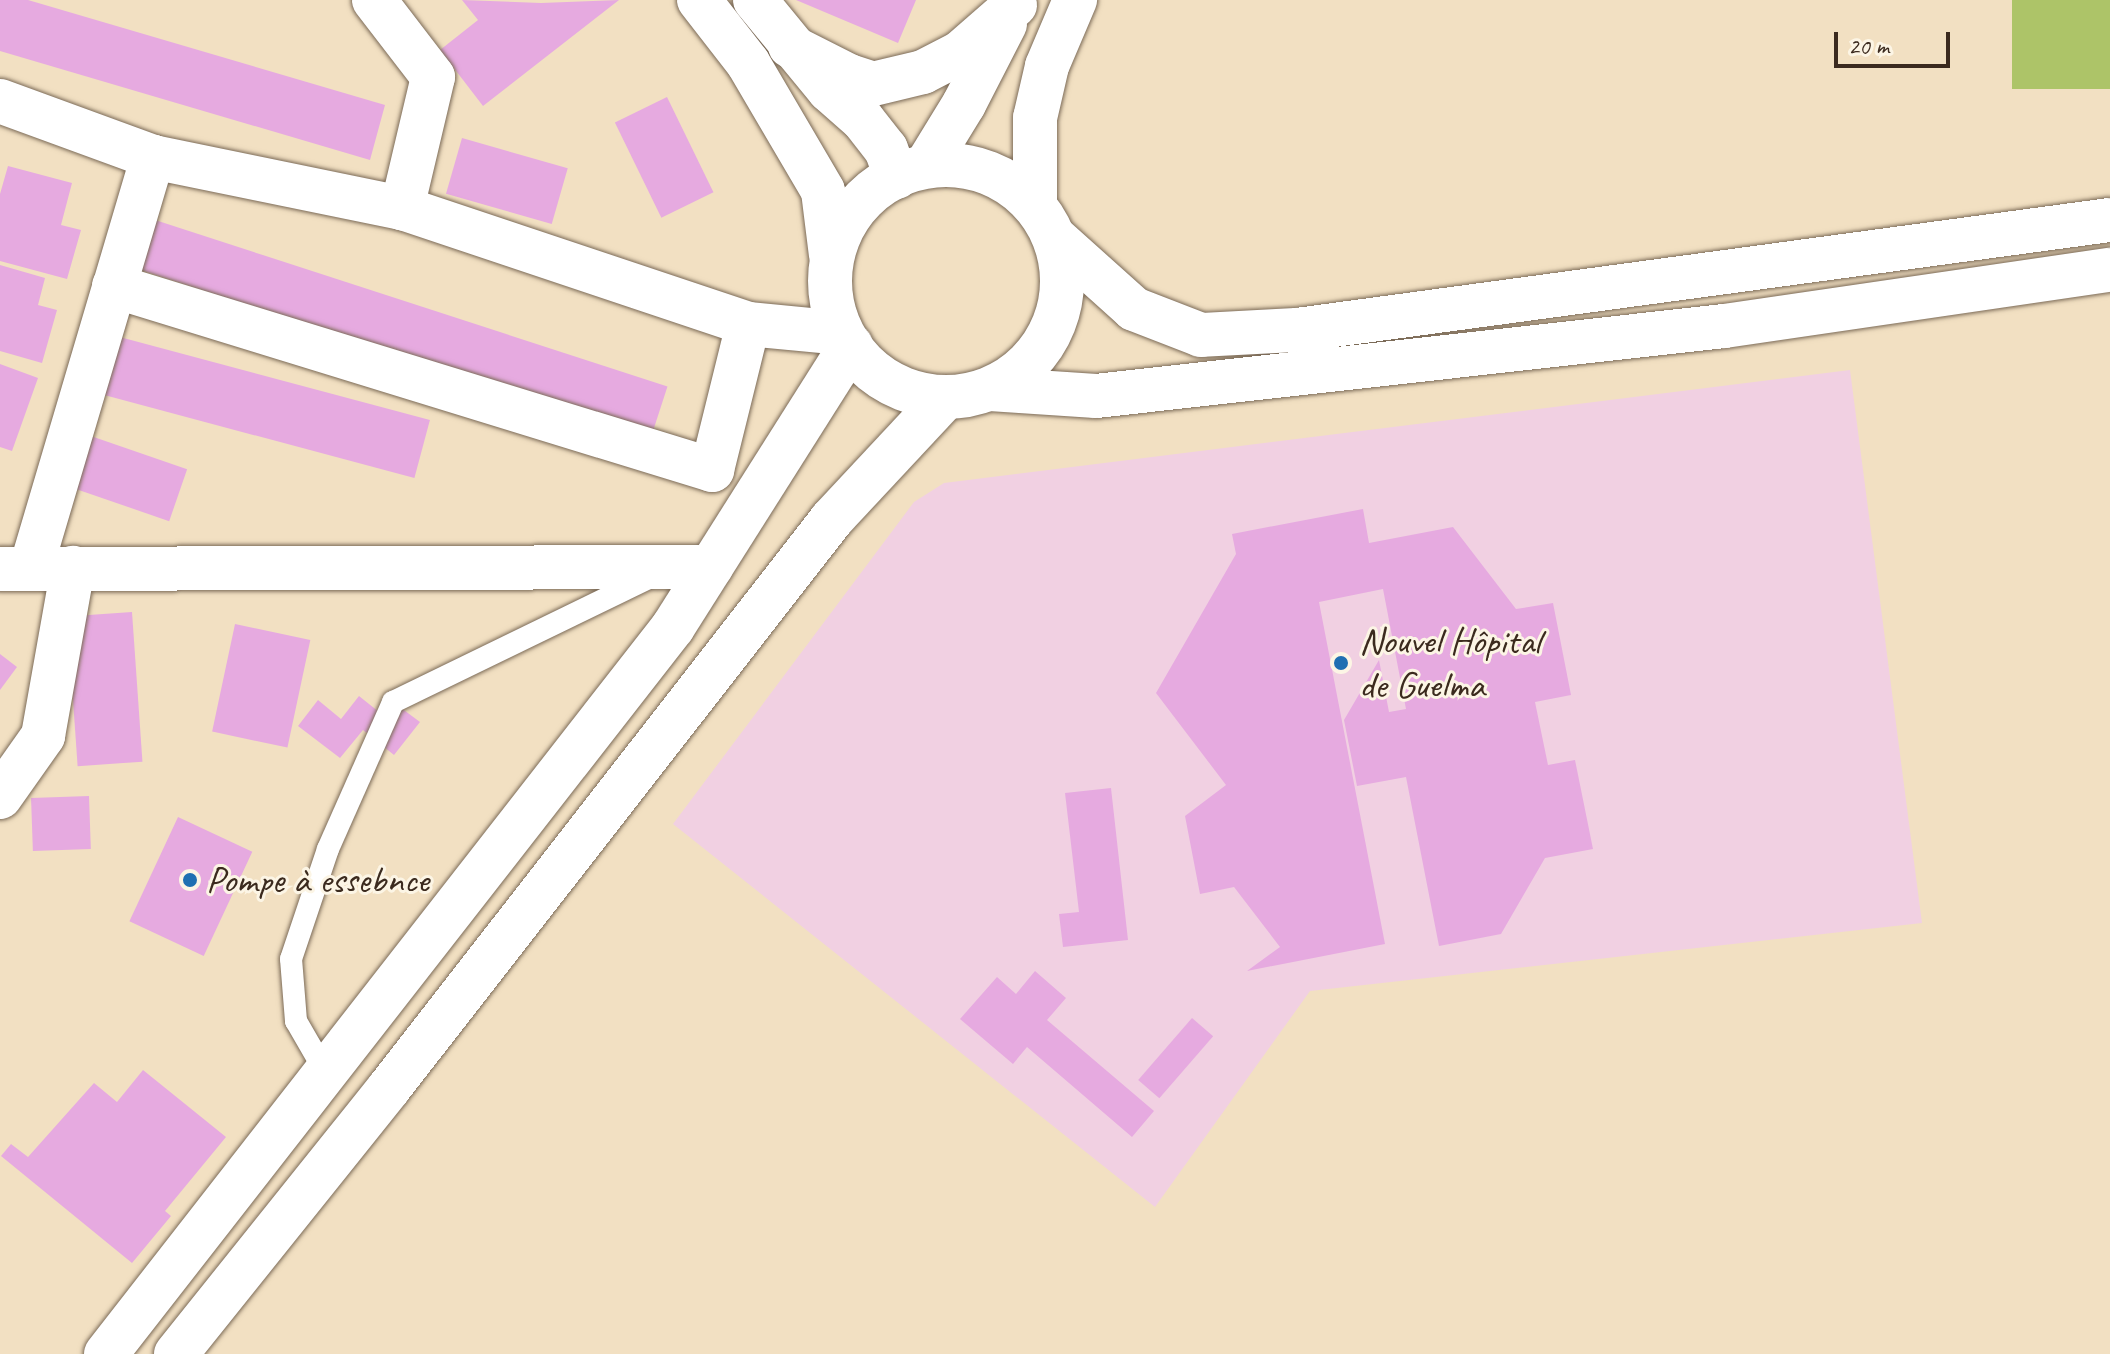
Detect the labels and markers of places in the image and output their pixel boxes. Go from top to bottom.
place label: Nouvel Hôpital de Guelma [1359,618,1540,708]
marker: Nouvel Hôpital de Guelma [1330,652,1352,674]
place label: Pompe à essebnce [206,857,429,903]
marker: Pompe à essebnce [181,871,199,889]

